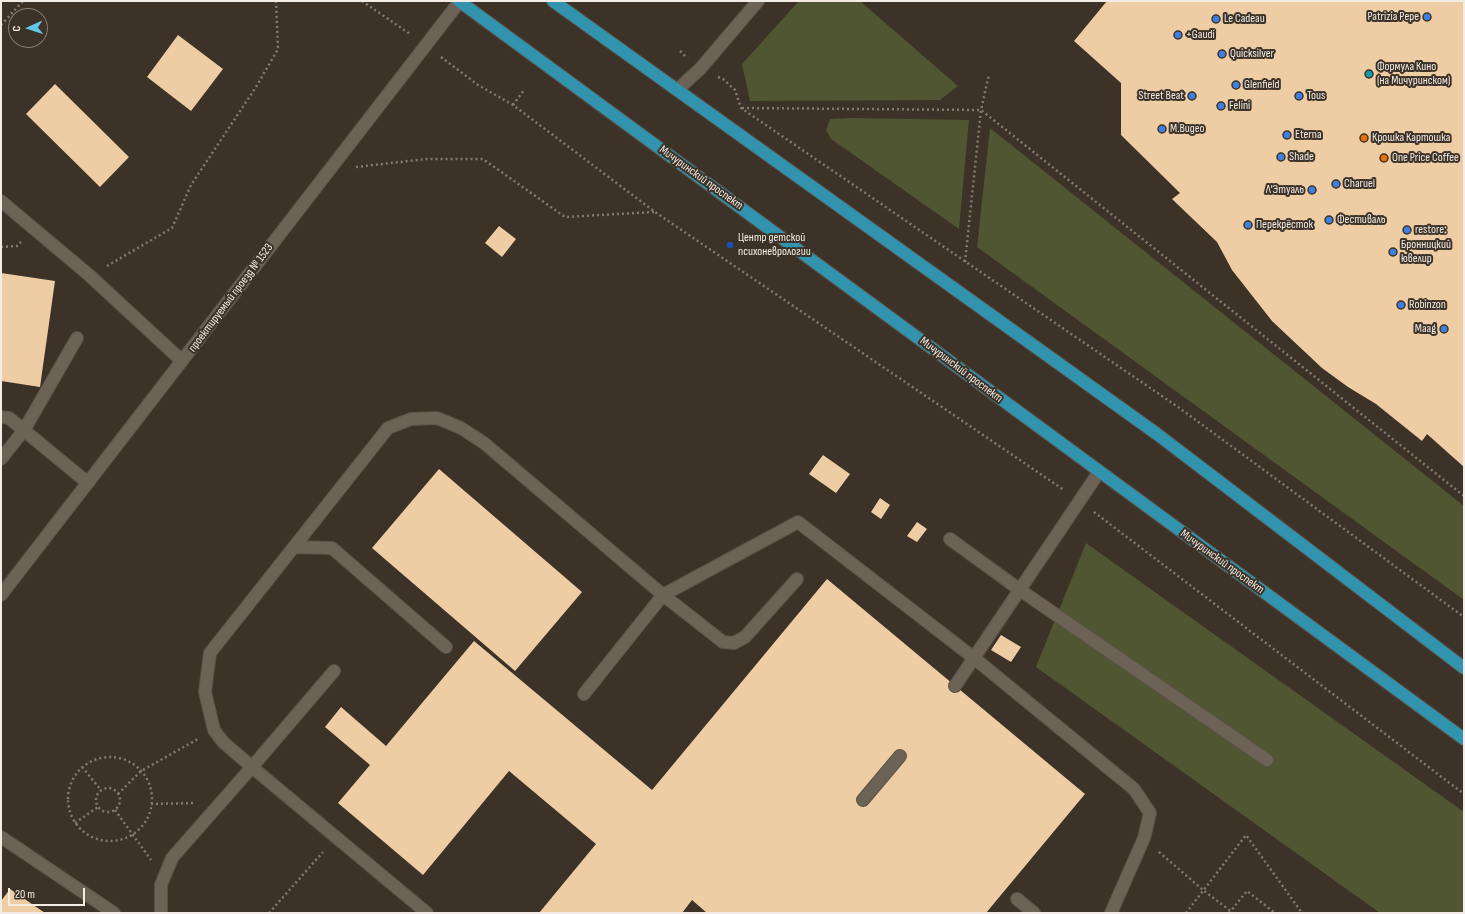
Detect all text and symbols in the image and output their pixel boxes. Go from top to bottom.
north arrow [8,8,48,48]
place label: Patrizia Pepe [1367,10,1419,24]
place label: Le Cadeau [1224,12,1265,26]
marker: Patrizia Pepe [1422,12,1432,22]
marker: Le Cadeau [1211,14,1221,24]
text: С [10,25,23,32]
place label: +Gaudi [1186,28,1215,42]
marker: +Gaudi [1173,30,1183,40]
place label: Quicksilver [1230,47,1274,61]
marker: Quicksilver [1217,49,1227,59]
place label: Формула Кино (на Мичуринском) [1377,60,1450,88]
marker: Формула Кино (на Мичуринском) [1364,69,1374,79]
place label: Glenfield [1244,78,1280,92]
marker: Glenfield [1231,80,1241,90]
place label: Street Beat [1138,89,1184,103]
place label: Tous [1307,89,1325,103]
marker: Street Beat [1187,91,1197,101]
marker: Tous [1294,91,1304,101]
place label: Felini [1229,99,1250,113]
marker: Felini [1216,101,1226,111]
place label: М.Видео [1170,122,1205,136]
marker: М.Видео [1157,124,1167,134]
place label: Eterna [1295,128,1322,142]
marker: Eterna [1282,130,1292,140]
place label: Крошка Картошка [1372,131,1450,145]
marker: Крошка Картошка [1359,133,1369,143]
street label: Мичуринский проспект [656,143,746,213]
place label: Shade [1289,150,1314,164]
place label: One Price Coffee [1392,151,1459,165]
marker: Shade [1276,152,1286,162]
marker: One Price Coffee [1379,153,1389,163]
place label: Charuel [1344,177,1375,191]
marker: Charuel [1331,179,1341,189]
place label: Л'Этуаль [1266,183,1304,197]
marker: Л'Этуаль [1307,185,1317,195]
place label: Фестиваль [1337,213,1385,227]
marker: Фестиваль [1324,215,1334,225]
place label: Перекрёсток [1256,218,1313,232]
marker: Перекрёсток [1243,220,1253,230]
place label: restore: [1415,223,1446,237]
marker: restore: [1402,225,1412,235]
place label: Центр детской психоневрологии [738,231,811,259]
place label: Бронницкий ювелир [1401,238,1451,266]
marker: Центр детской психоневрологии [725,240,735,250]
street label: проектируемый проезд № 1523 [186,241,276,355]
marker: Бронницкий ювелир [1388,247,1398,257]
place label: Robinzon [1409,298,1446,312]
marker: Robinzon [1396,300,1406,310]
place label: Maag [1415,322,1436,336]
marker: Maag [1439,324,1449,334]
street label: Мичуринский проспект [917,334,1005,406]
street label: Мичуринский проспект [1177,527,1267,597]
scale bar [10,880,87,906]
text: 20 m [15,887,35,902]

